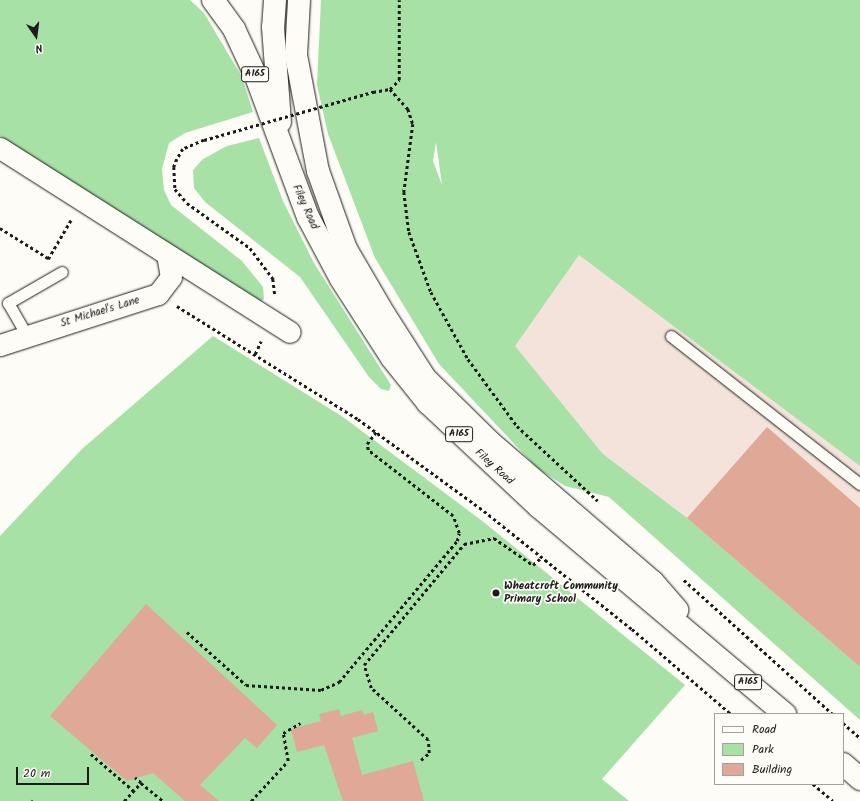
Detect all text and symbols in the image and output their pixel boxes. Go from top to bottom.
north arrow [16,16,56,56]
text: N [33,38,44,57]
road number: A165 [241,66,269,82]
street label: Filey Road [289,183,321,231]
street label: St Michael's Lane [59,294,141,330]
road number: A165 [445,426,473,442]
street label: Filey Road [472,446,516,488]
place label: Wheatcroft Community Primary School [504,580,618,606]
marker: Wheatcroft Community Primary School [491,588,501,598]
road number: A165 [734,674,762,690]
legend [714,713,844,785]
text: Road [752,720,776,739]
text: Park [752,740,774,759]
scale bar [18,759,91,785]
text: Building [752,760,792,779]
text: 20 m [23,764,50,783]

